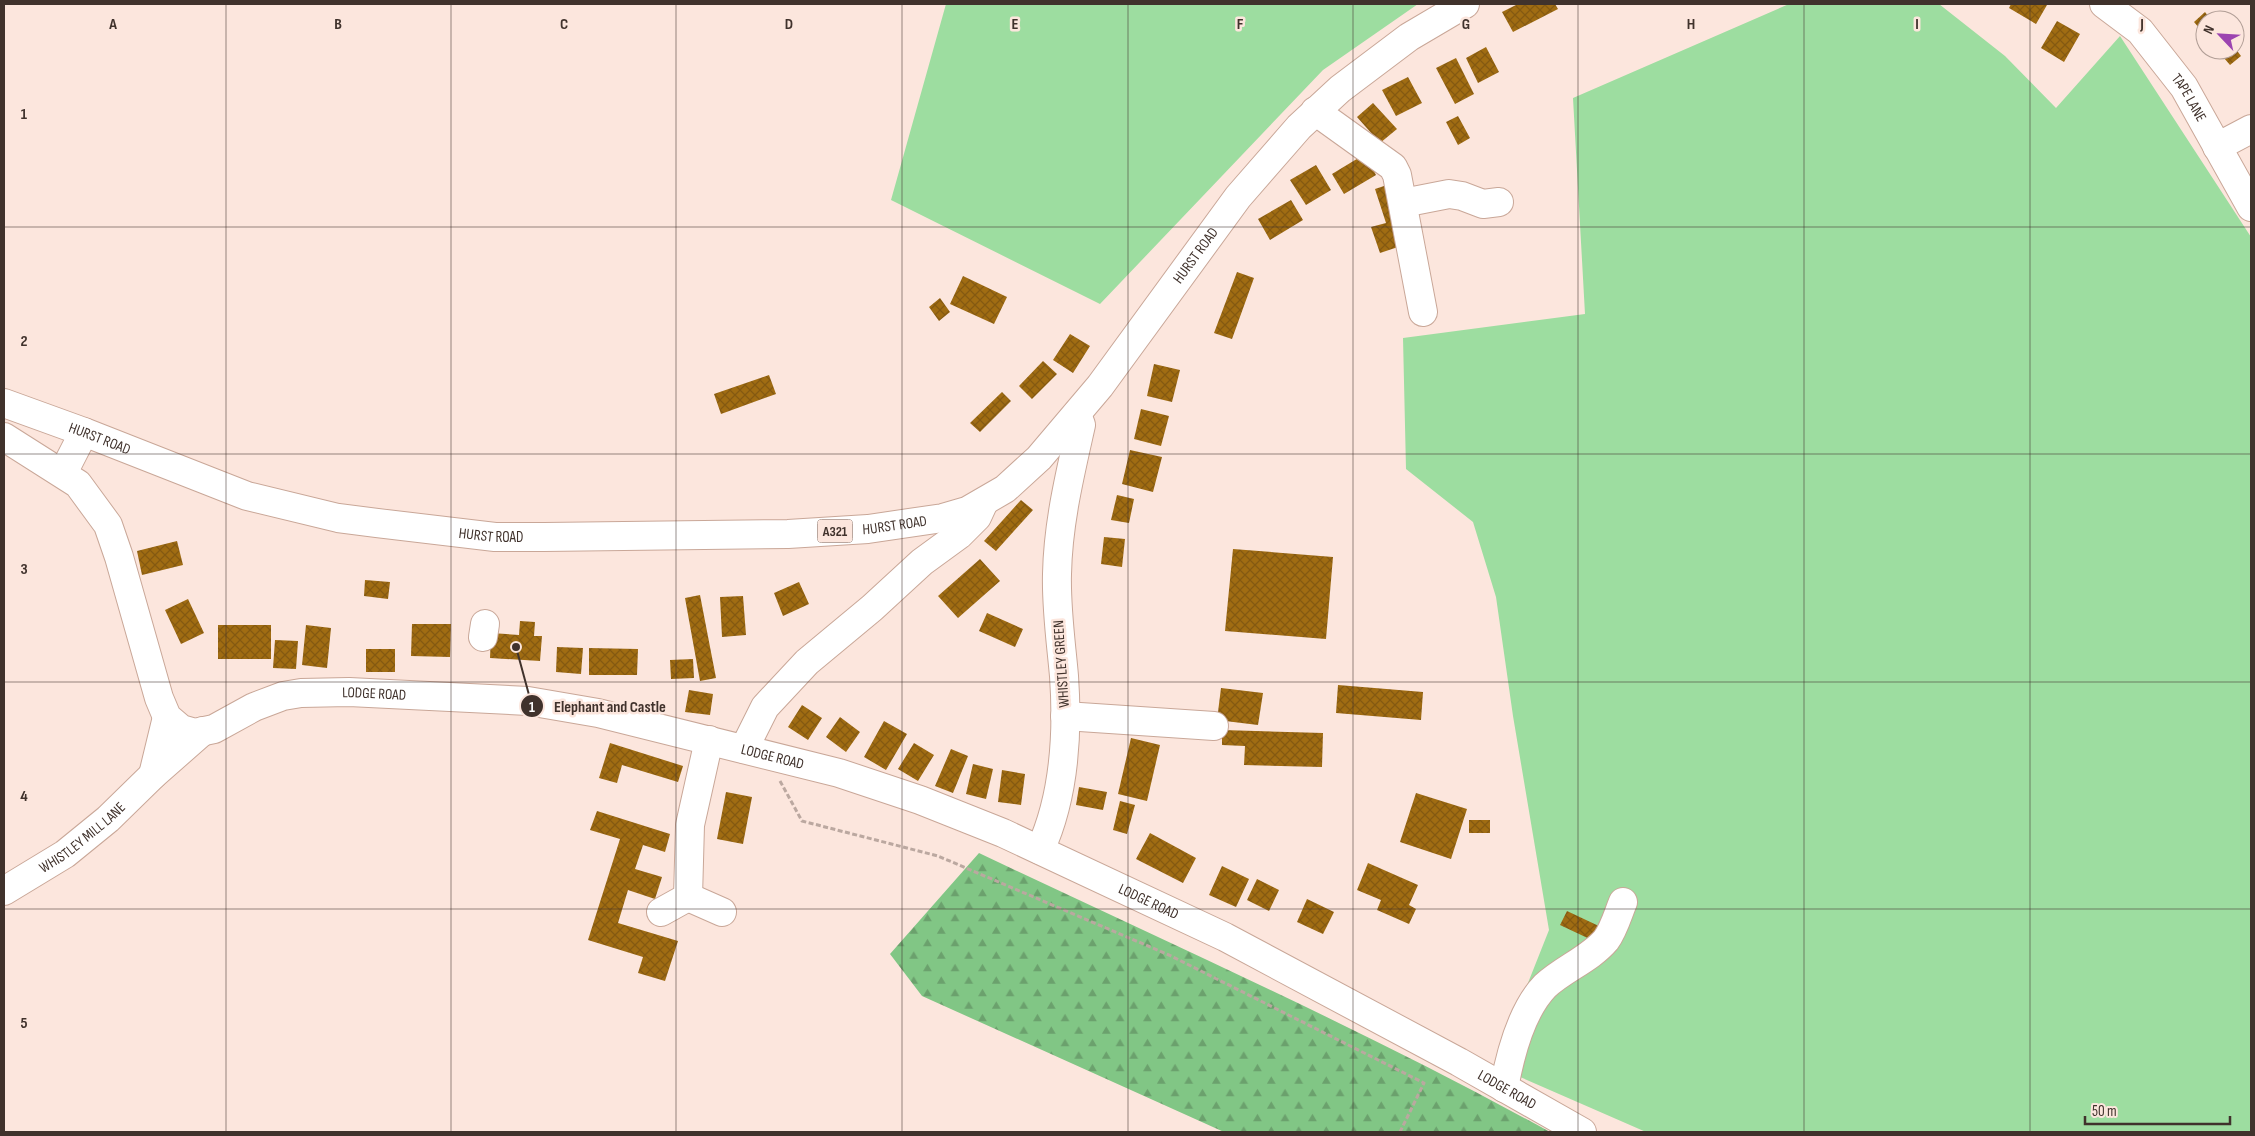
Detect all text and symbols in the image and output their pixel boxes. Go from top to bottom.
north arrow [2195,10,2245,60]
text: A [108,15,117,34]
text: B [334,15,342,34]
text: C [560,15,568,34]
text: D [785,15,793,34]
text: E [1012,15,1019,34]
text: F [1237,15,1244,34]
text: G [1462,15,1470,34]
text: H [1687,15,1695,34]
text: I [1915,15,1919,34]
text: J [2139,15,2144,34]
text: N [2199,23,2218,37]
street label: TAPE LANE [2167,70,2210,125]
text: 1 [21,105,28,124]
street label: HURST ROAD [1169,224,1223,287]
text: 2 [20,332,28,351]
street label: HURST ROAD [66,418,133,459]
street label: HURST ROAD [862,511,928,539]
road number: A321 [818,520,852,542]
street label: HURST ROAD [458,524,523,547]
text: 3 [20,560,28,579]
street label: WHISTLEY GREEN [1049,620,1074,708]
street label: LODGE ROAD [342,683,407,705]
callout: Elephant and Castle [519,691,676,722]
text: 1 [529,698,535,717]
text: Elephant and Castle [554,698,666,717]
street label: LODGE ROAD [739,740,806,774]
text: 4 [20,787,28,806]
street label: WHISTLEY MILL LANE [36,798,130,877]
street label: LODGE ROAD [1115,879,1182,924]
text: 5 [20,1014,28,1033]
street label: LODGE ROAD [1474,1066,1539,1114]
scale bar [2085,1094,2230,1126]
text: 50 m [2092,1102,2117,1121]

